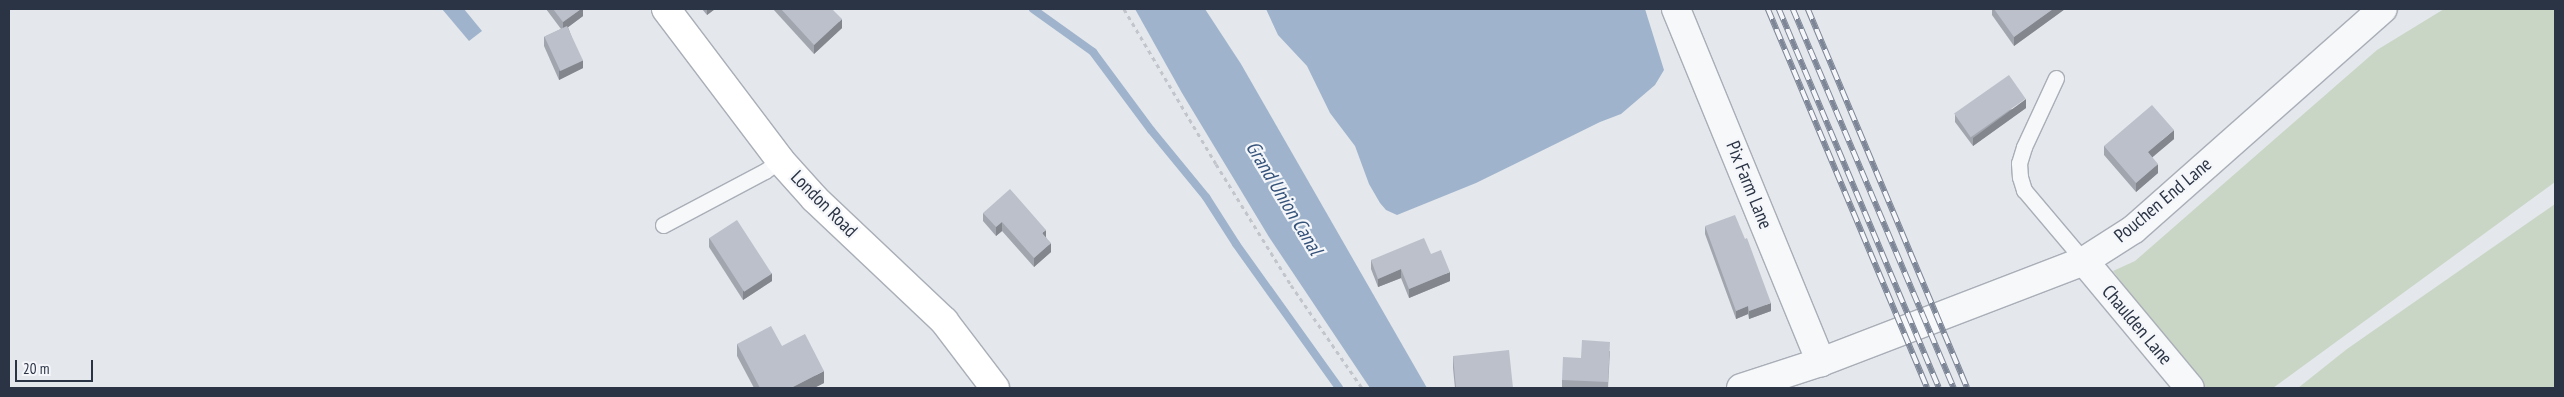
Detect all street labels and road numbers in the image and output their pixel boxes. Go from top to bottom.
street label: Pix Farm Lane [1721,138,1777,232]
street label: Pouchen End Lane [2110,153,2216,247]
street label: London Road [786,166,862,242]
street label: Chaulden Lane [2097,280,2177,370]

